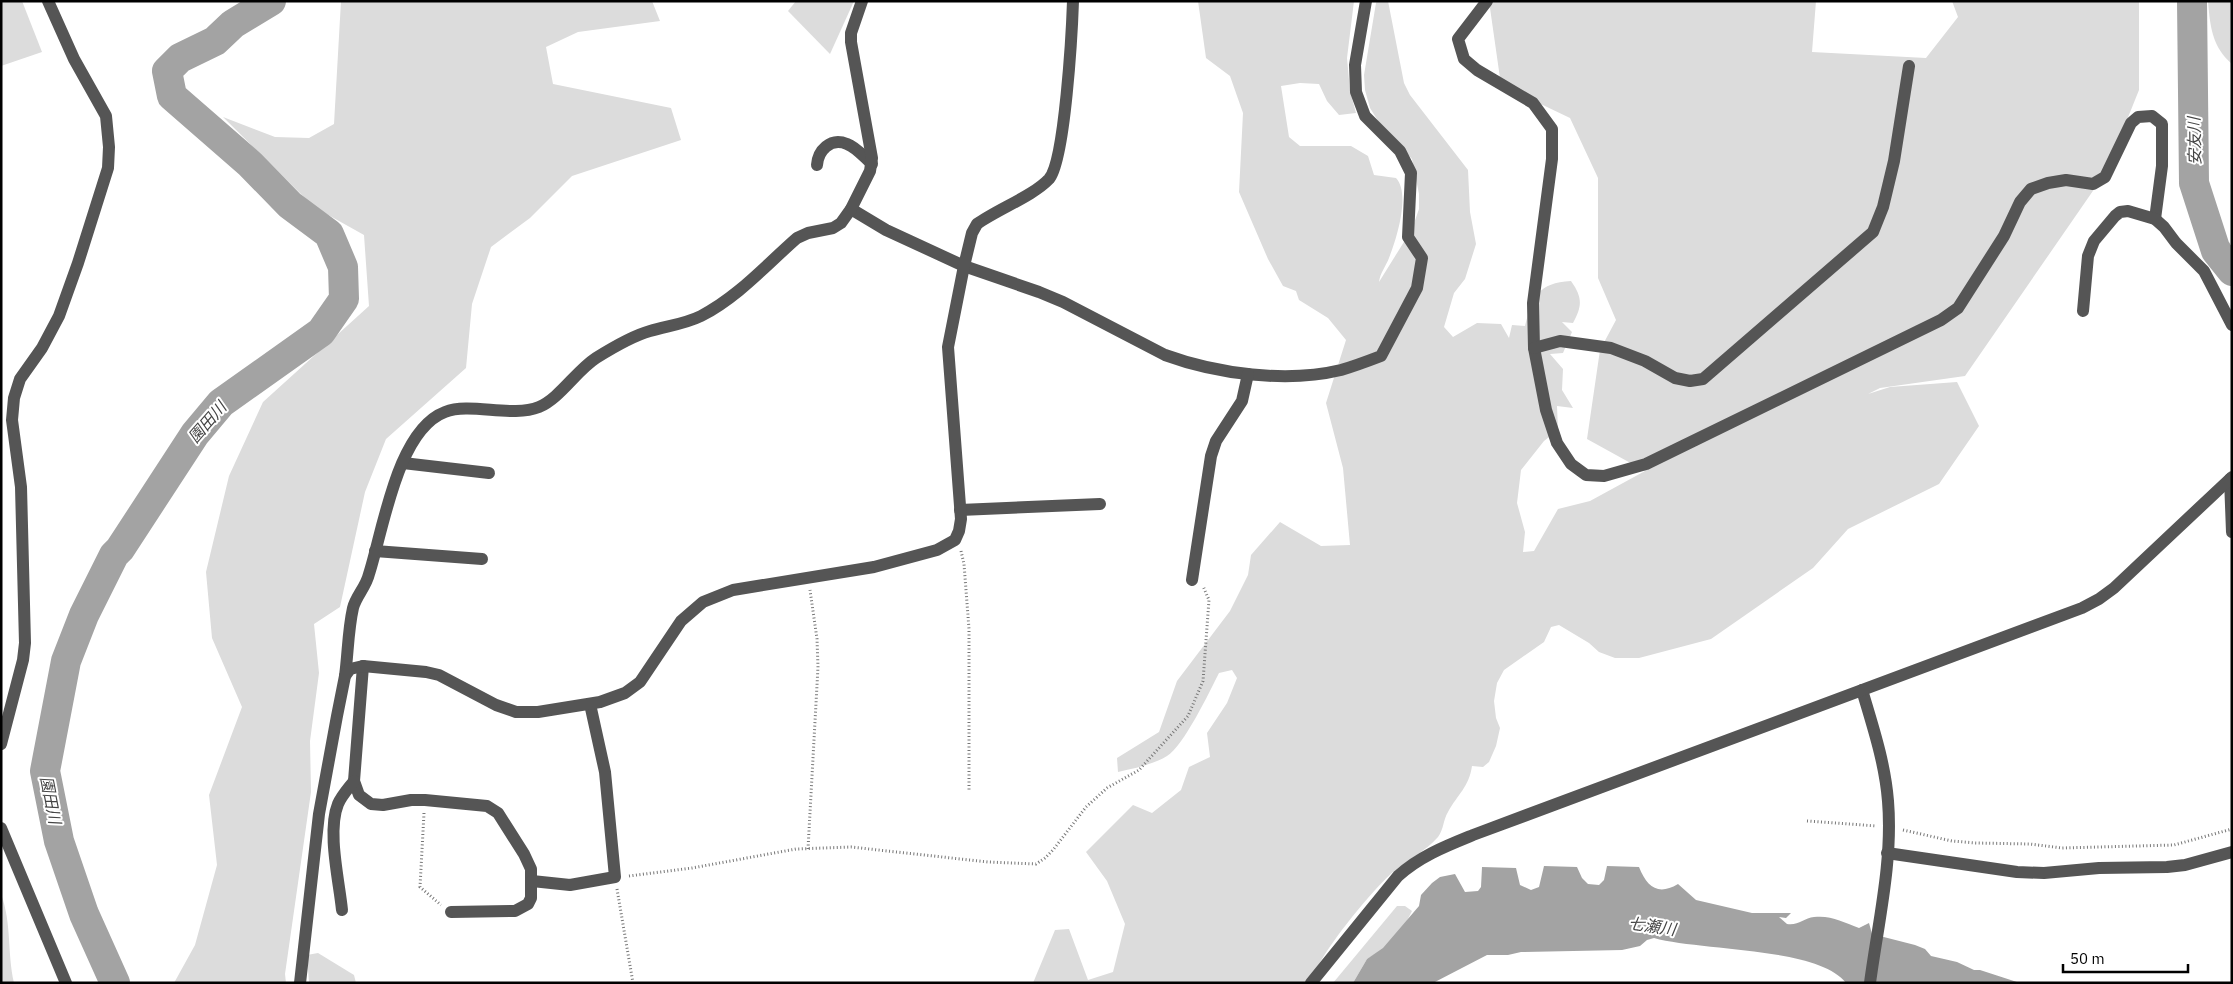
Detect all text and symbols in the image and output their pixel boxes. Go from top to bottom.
water label: 安友川 [2184,115,2204,165]
water label: 園田川 [184,396,232,447]
water label: 園田川 [37,775,66,827]
water label: 七瀬川 [1627,913,1679,940]
scale bar [2063,942,2188,974]
text: 50 m [2070,949,2105,968]

